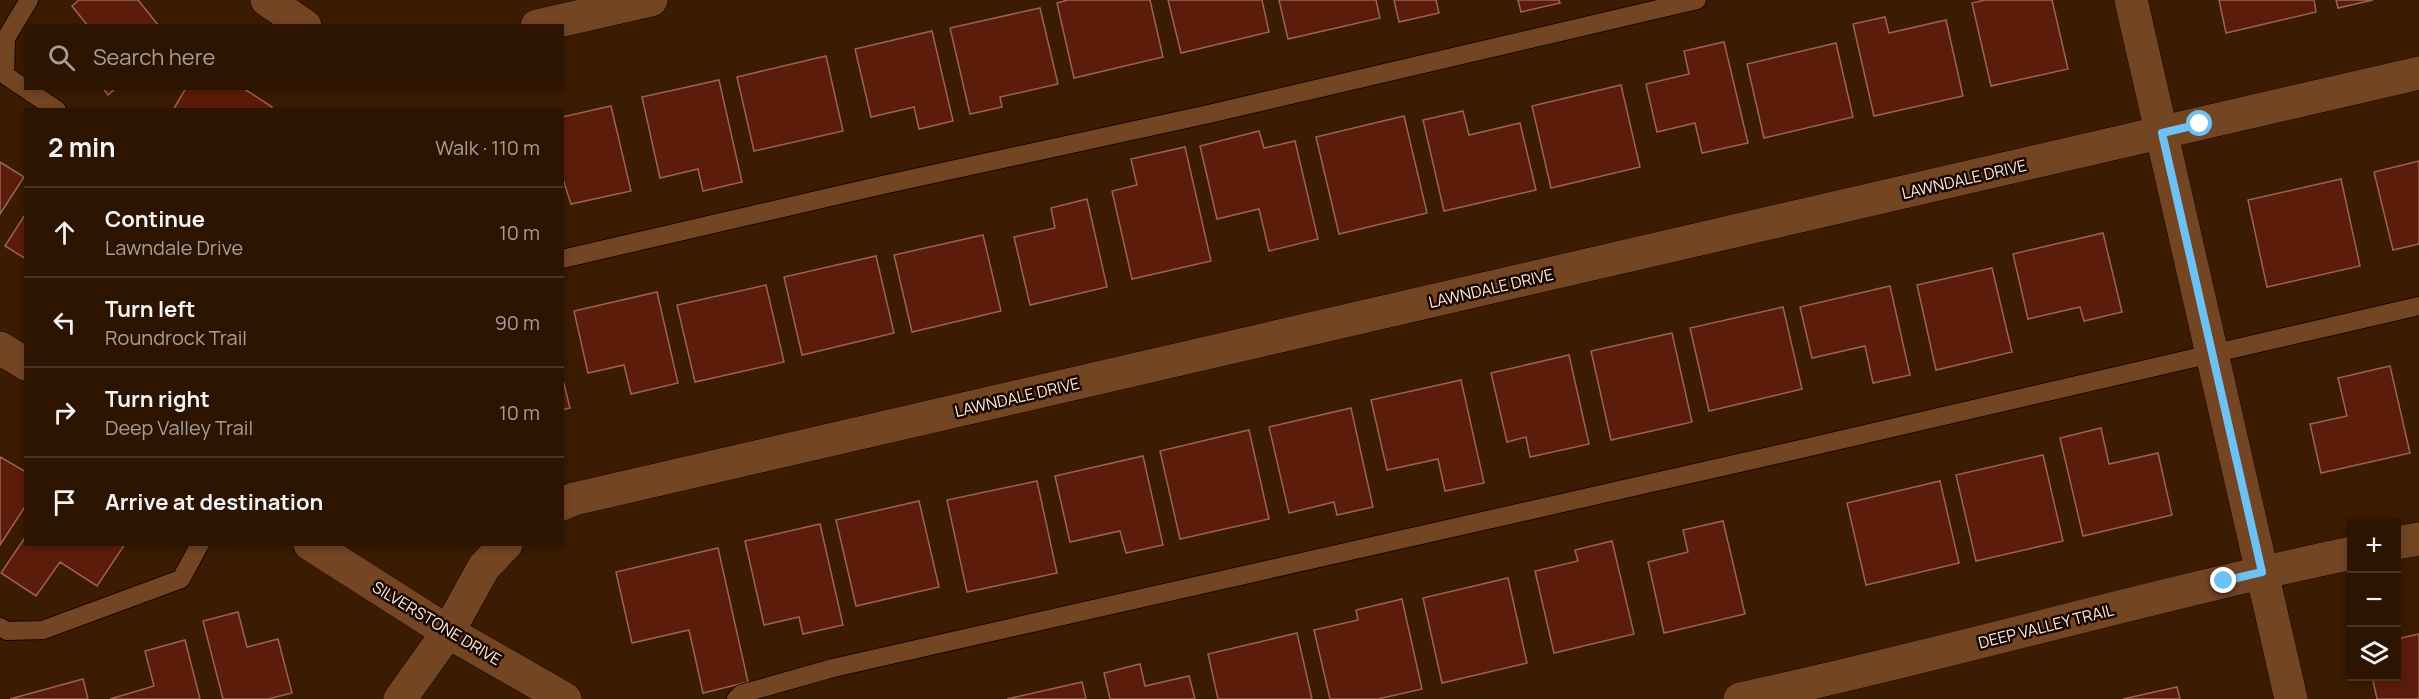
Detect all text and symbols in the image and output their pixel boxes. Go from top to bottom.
search box [24,24,564,90]
icon: search [45,41,78,74]
text: Search here [93,42,215,72]
route start [2186,110,2212,136]
text: 2 min [48,129,116,165]
text: Walk · 110 m [435,134,540,161]
street label: LAWNDALE DRIVE [1899,154,2029,204]
text: Continue [105,204,205,234]
icon: ahead [48,216,81,249]
text: 10 m [499,219,540,246]
text: Lawndale Drive [105,234,243,261]
street label: LAWNDALE DRIVE [1426,263,1556,313]
text: Turn left [105,294,195,324]
icon: left [48,306,81,339]
text: 90 m [494,309,540,336]
text: Roundrock Trail [105,324,247,351]
street label: LAWNDALE DRIVE [952,372,1082,422]
text: Turn right [105,384,210,414]
icon: right [48,396,81,429]
text: 10 m [499,399,540,426]
text: Deep Valley Trail [105,414,253,441]
icon: arrive [48,486,81,519]
text: Arrive at destination [105,487,323,517]
map controls [2347,519,2401,681]
button: + [2347,519,2401,573]
route end [2210,567,2236,593]
button: − [2347,573,2401,627]
street label: SILVERSTONE DRIVE [368,576,506,670]
street label: DEEP VALLEY TRAIL [1976,598,2116,654]
button: layers [2347,627,2401,681]

